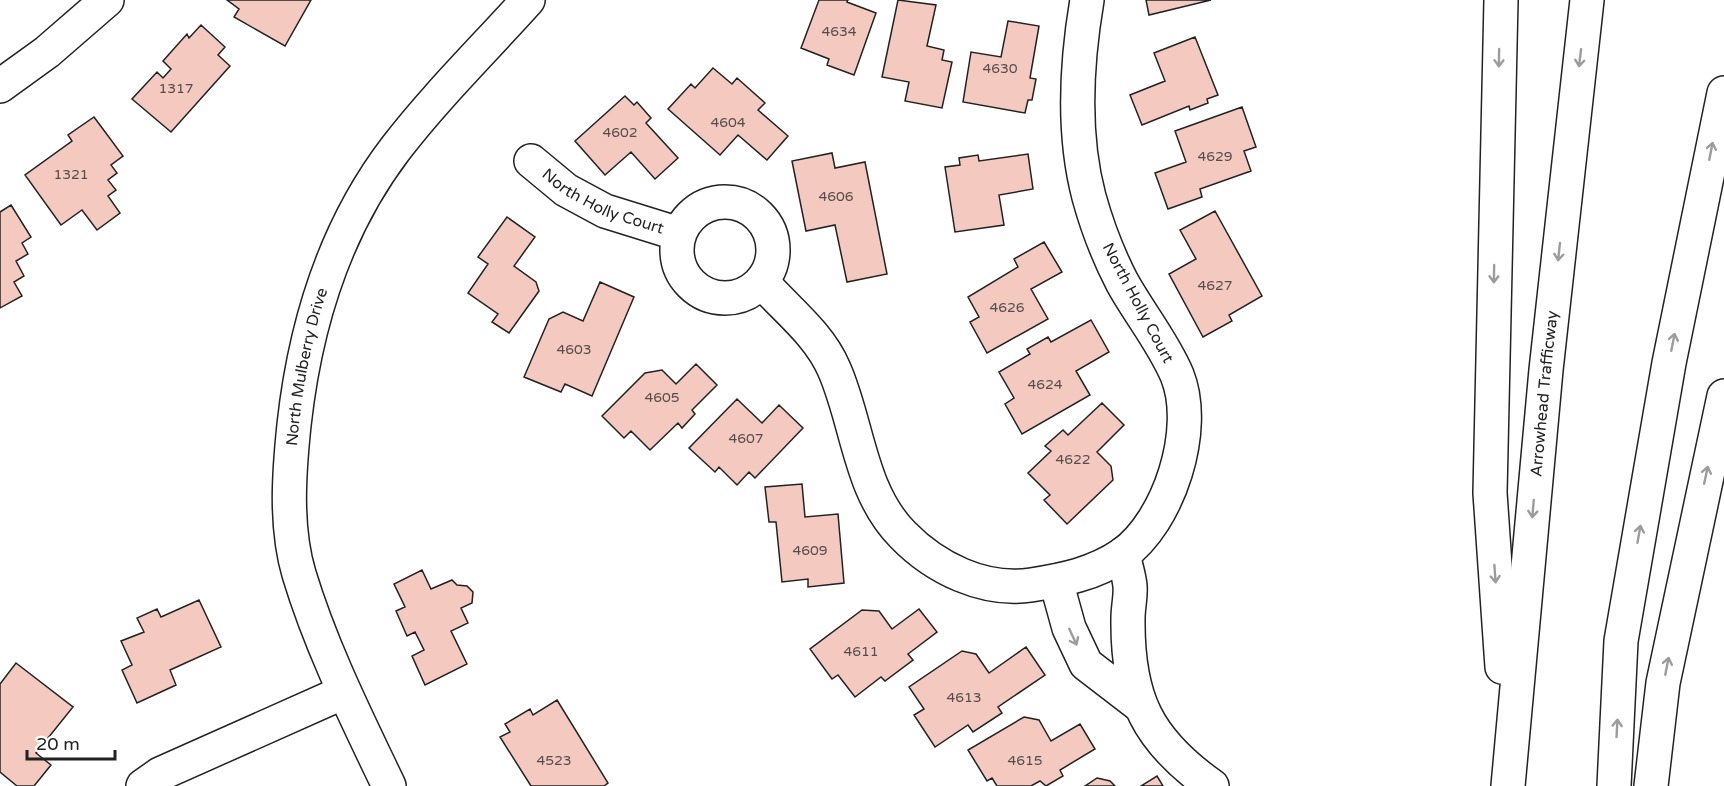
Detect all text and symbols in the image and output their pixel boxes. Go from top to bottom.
house number: 4634 [821,23,857,40]
one-way arrow [1493,48,1505,68]
one-way arrow [1574,48,1585,68]
house number: 4630 [982,60,1018,77]
house number: 1317 [158,80,194,97]
house number: 4604 [710,114,746,131]
house number: 4602 [602,124,638,141]
one-way arrow [1706,142,1717,161]
house number: 4629 [1197,148,1233,165]
street label: North Holly Court [538,164,666,239]
house number: 1321 [53,166,89,183]
house number: 4606 [818,188,854,205]
street label: North Holly Court [1098,239,1178,367]
one-way arrow [1553,241,1564,261]
one-way arrow [1489,264,1500,284]
house number: 4627 [1197,277,1233,294]
street label: North Mulberry Drive [282,285,332,447]
house number: 4626 [989,299,1025,316]
street label: Arrowhead Trafficway [1526,309,1563,478]
one-way arrow [1668,333,1679,352]
house number: 4603 [556,341,592,358]
house number: 4624 [1027,376,1063,393]
house number: 4605 [644,389,680,406]
house number: 4607 [728,430,764,447]
house number: 4622 [1055,451,1091,468]
one-way arrow [1701,465,1713,484]
one-way arrow [1527,498,1538,518]
one-way arrow [1634,525,1645,545]
house number: 4609 [792,542,828,559]
one-way arrow [1490,564,1501,584]
one-way arrow [1068,627,1079,646]
house number: 4611 [843,643,879,660]
one-way arrow [1661,656,1673,675]
house number: 4613 [946,689,982,706]
one-way arrow [1611,718,1622,738]
scale bar [27,723,116,761]
text: 20 m [36,733,80,755]
house number: 4523 [536,752,572,769]
house number: 4615 [1007,752,1043,769]

